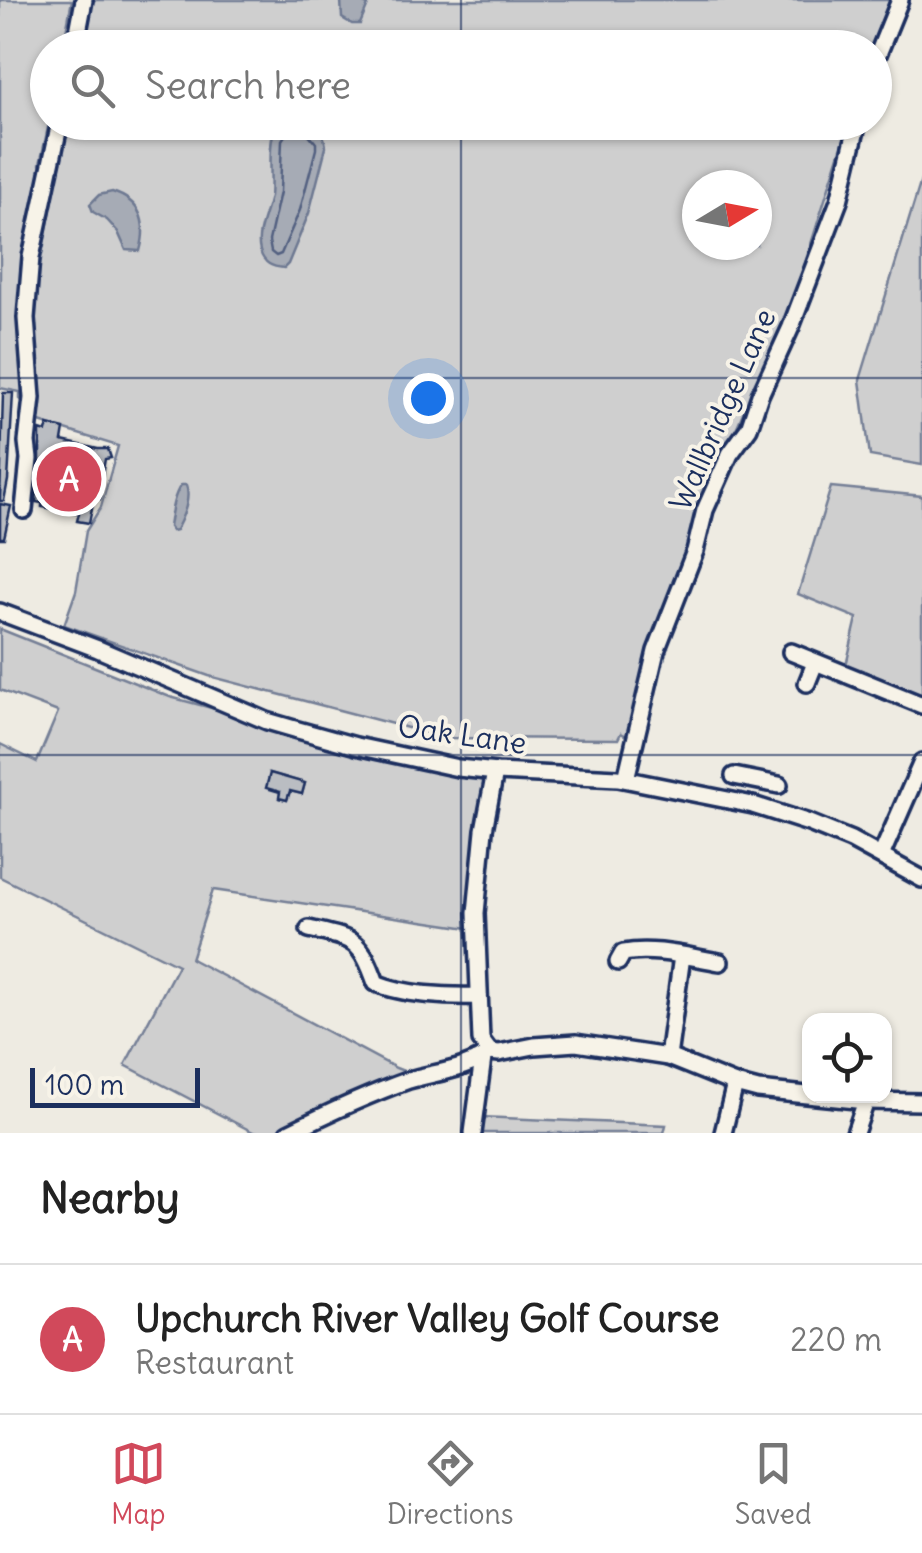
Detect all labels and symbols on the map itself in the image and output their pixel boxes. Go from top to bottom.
north arrow [682,170,772,260]
street label: Wallbridge Lane [661,303,784,516]
your location [403,373,454,424]
pin: A [36,442,102,516]
street label: Oak Lane [395,706,529,762]
scale bar [30,1063,200,1108]

